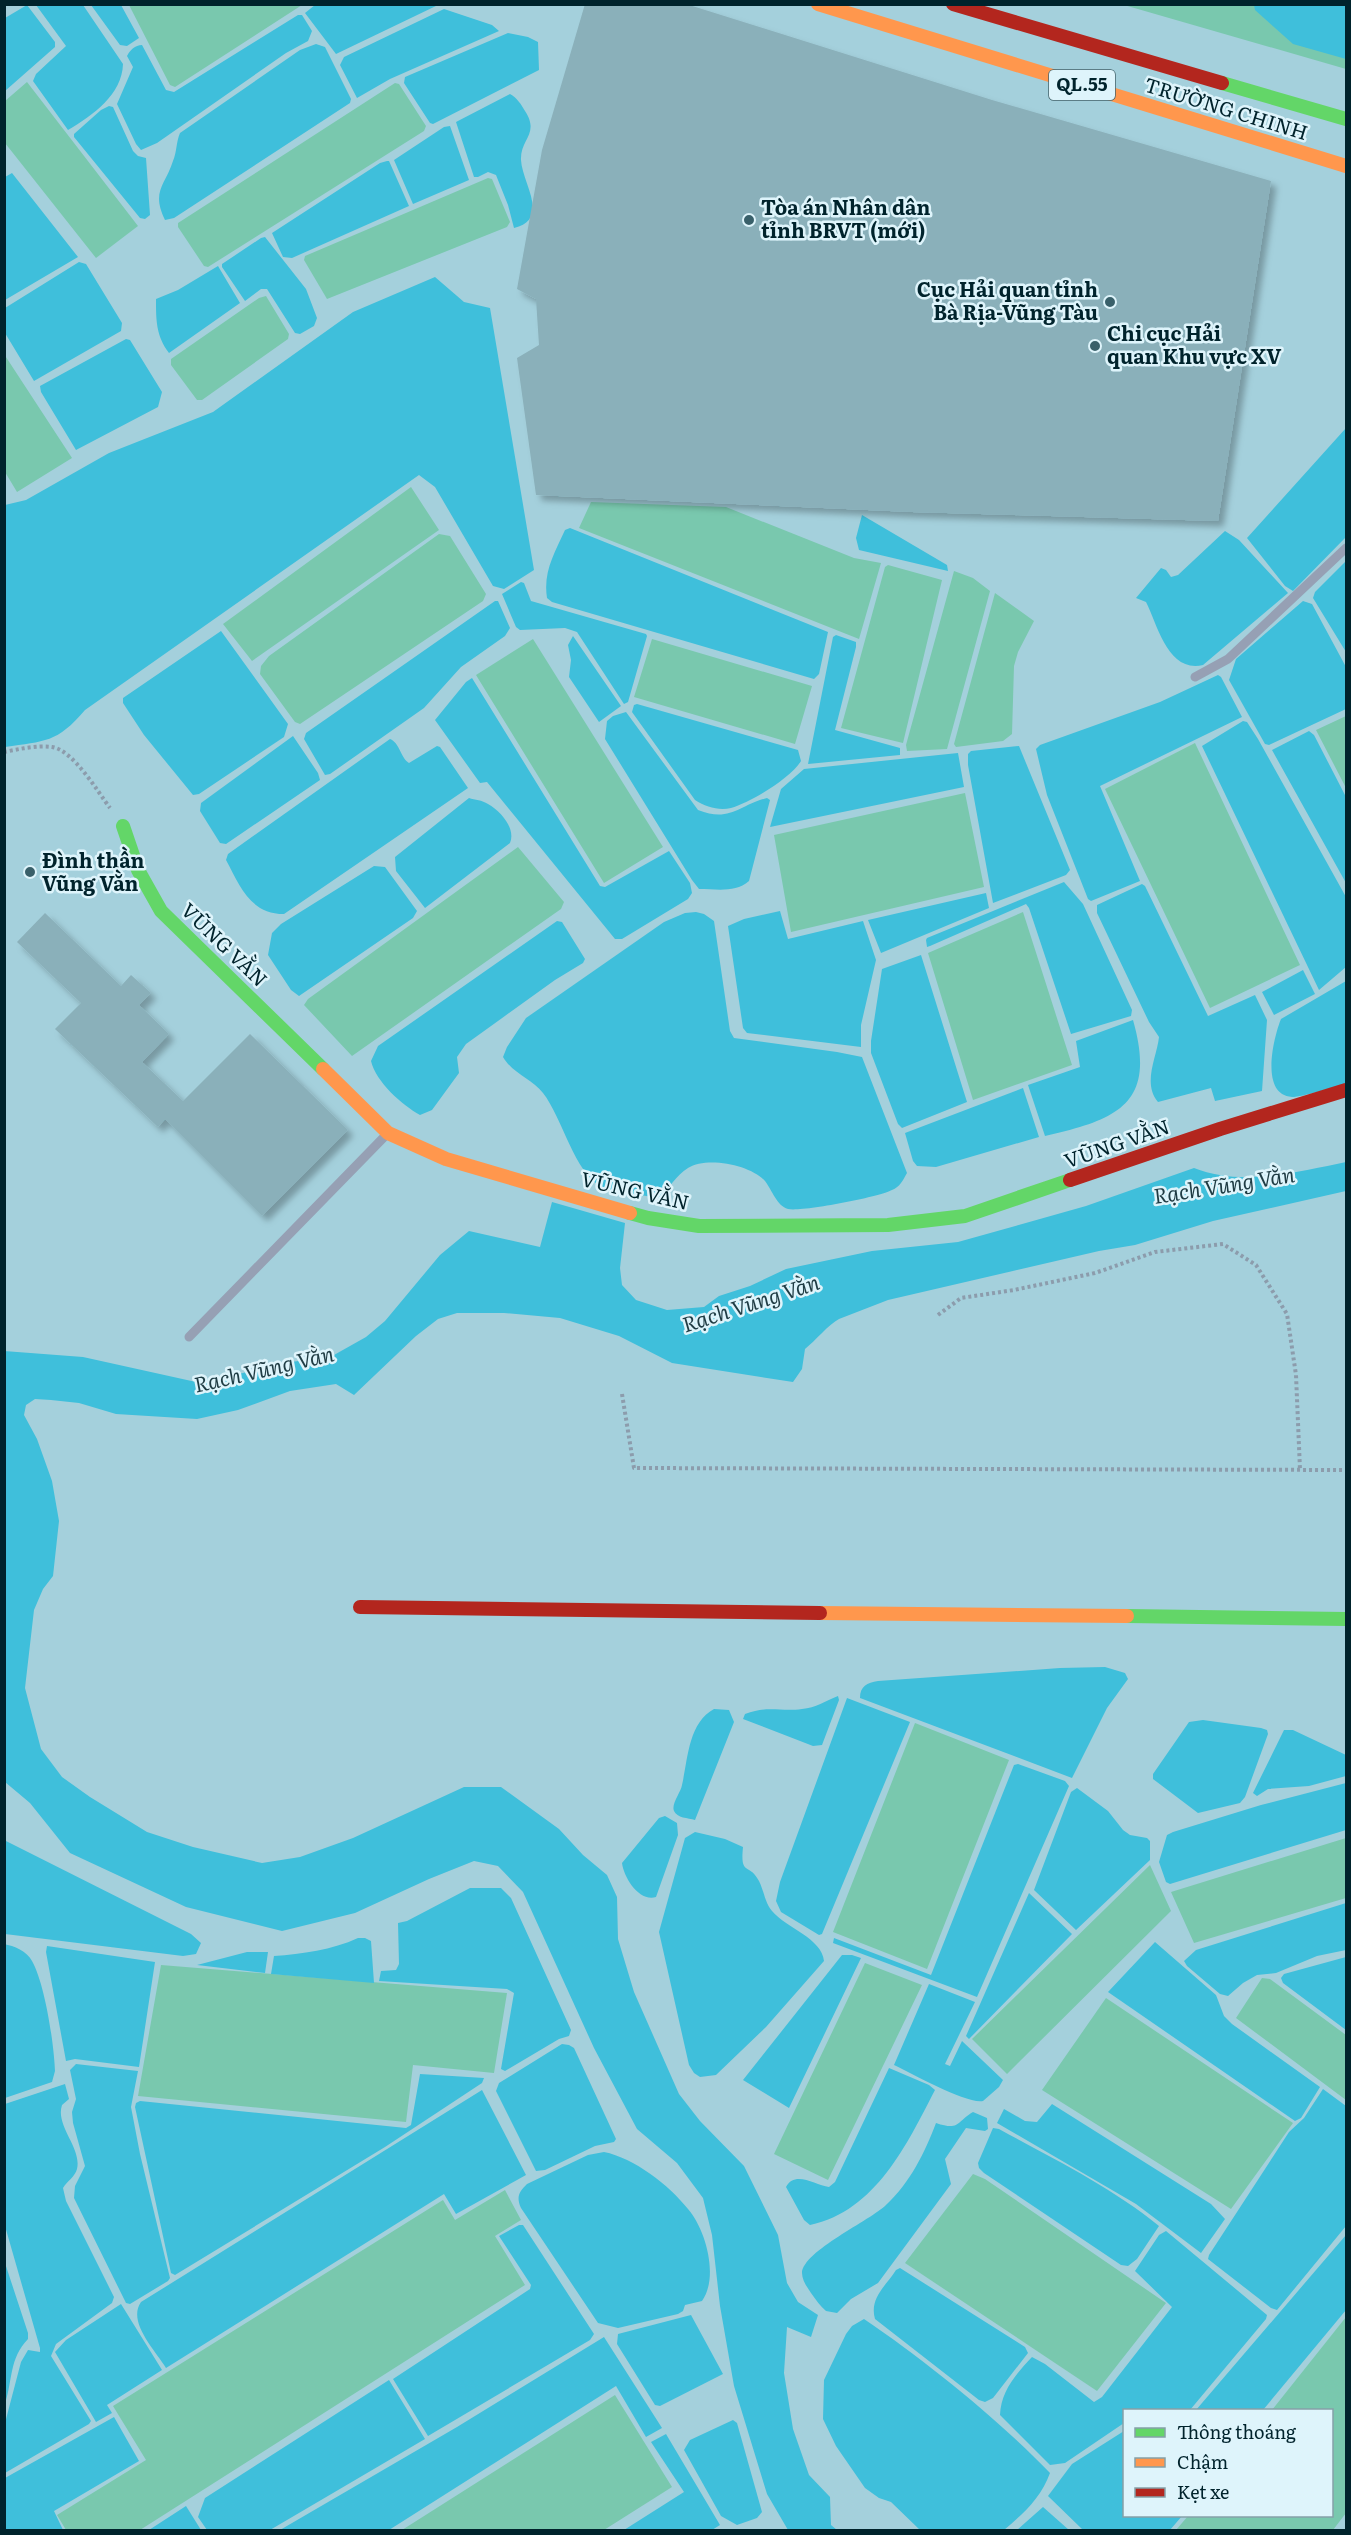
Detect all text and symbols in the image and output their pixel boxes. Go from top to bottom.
street label: TRƯỜNG CHINH [1141,68,1312,146]
road number: QL.55 [1049,70,1115,100]
place label: Tòa án Nhân dân tỉnh BRVT (mới) [761,191,930,244]
marker: Tòa án Nhân dân tỉnh BRVT (mới) [742,213,756,227]
place label: Cục Hải quan tỉnh Bà Rịa-Vũng Tàu [917,273,1098,326]
marker: Cục Hải quan tỉnh Bà Rịa-Vũng Tàu [1103,295,1117,309]
place label: Chi cục Hải quan Khu vực XV [1107,317,1281,370]
marker: Chi cục Hải quan Khu vực XV [1088,339,1102,353]
place label: Đình thần Vũng Vằn [42,844,145,897]
marker: Đình thần Vũng Vằn [23,865,37,879]
street label: VŨNG VẰN [175,894,275,993]
street label: VŨNG VẰN [1059,1110,1173,1174]
water label: Rạch Vũng Vằn [1151,1157,1297,1210]
street label: VŨNG VẰN [578,1162,693,1216]
water label: Rạch Vũng Vằn [678,1265,823,1338]
water label: Rạch Vũng Vằn [190,1336,337,1399]
legend [1123,2409,1333,2517]
text: Thông thoáng [1177,2418,1297,2445]
text: Chậm [1177,2448,1228,2475]
text: Kẹt xe [1177,2478,1229,2505]

